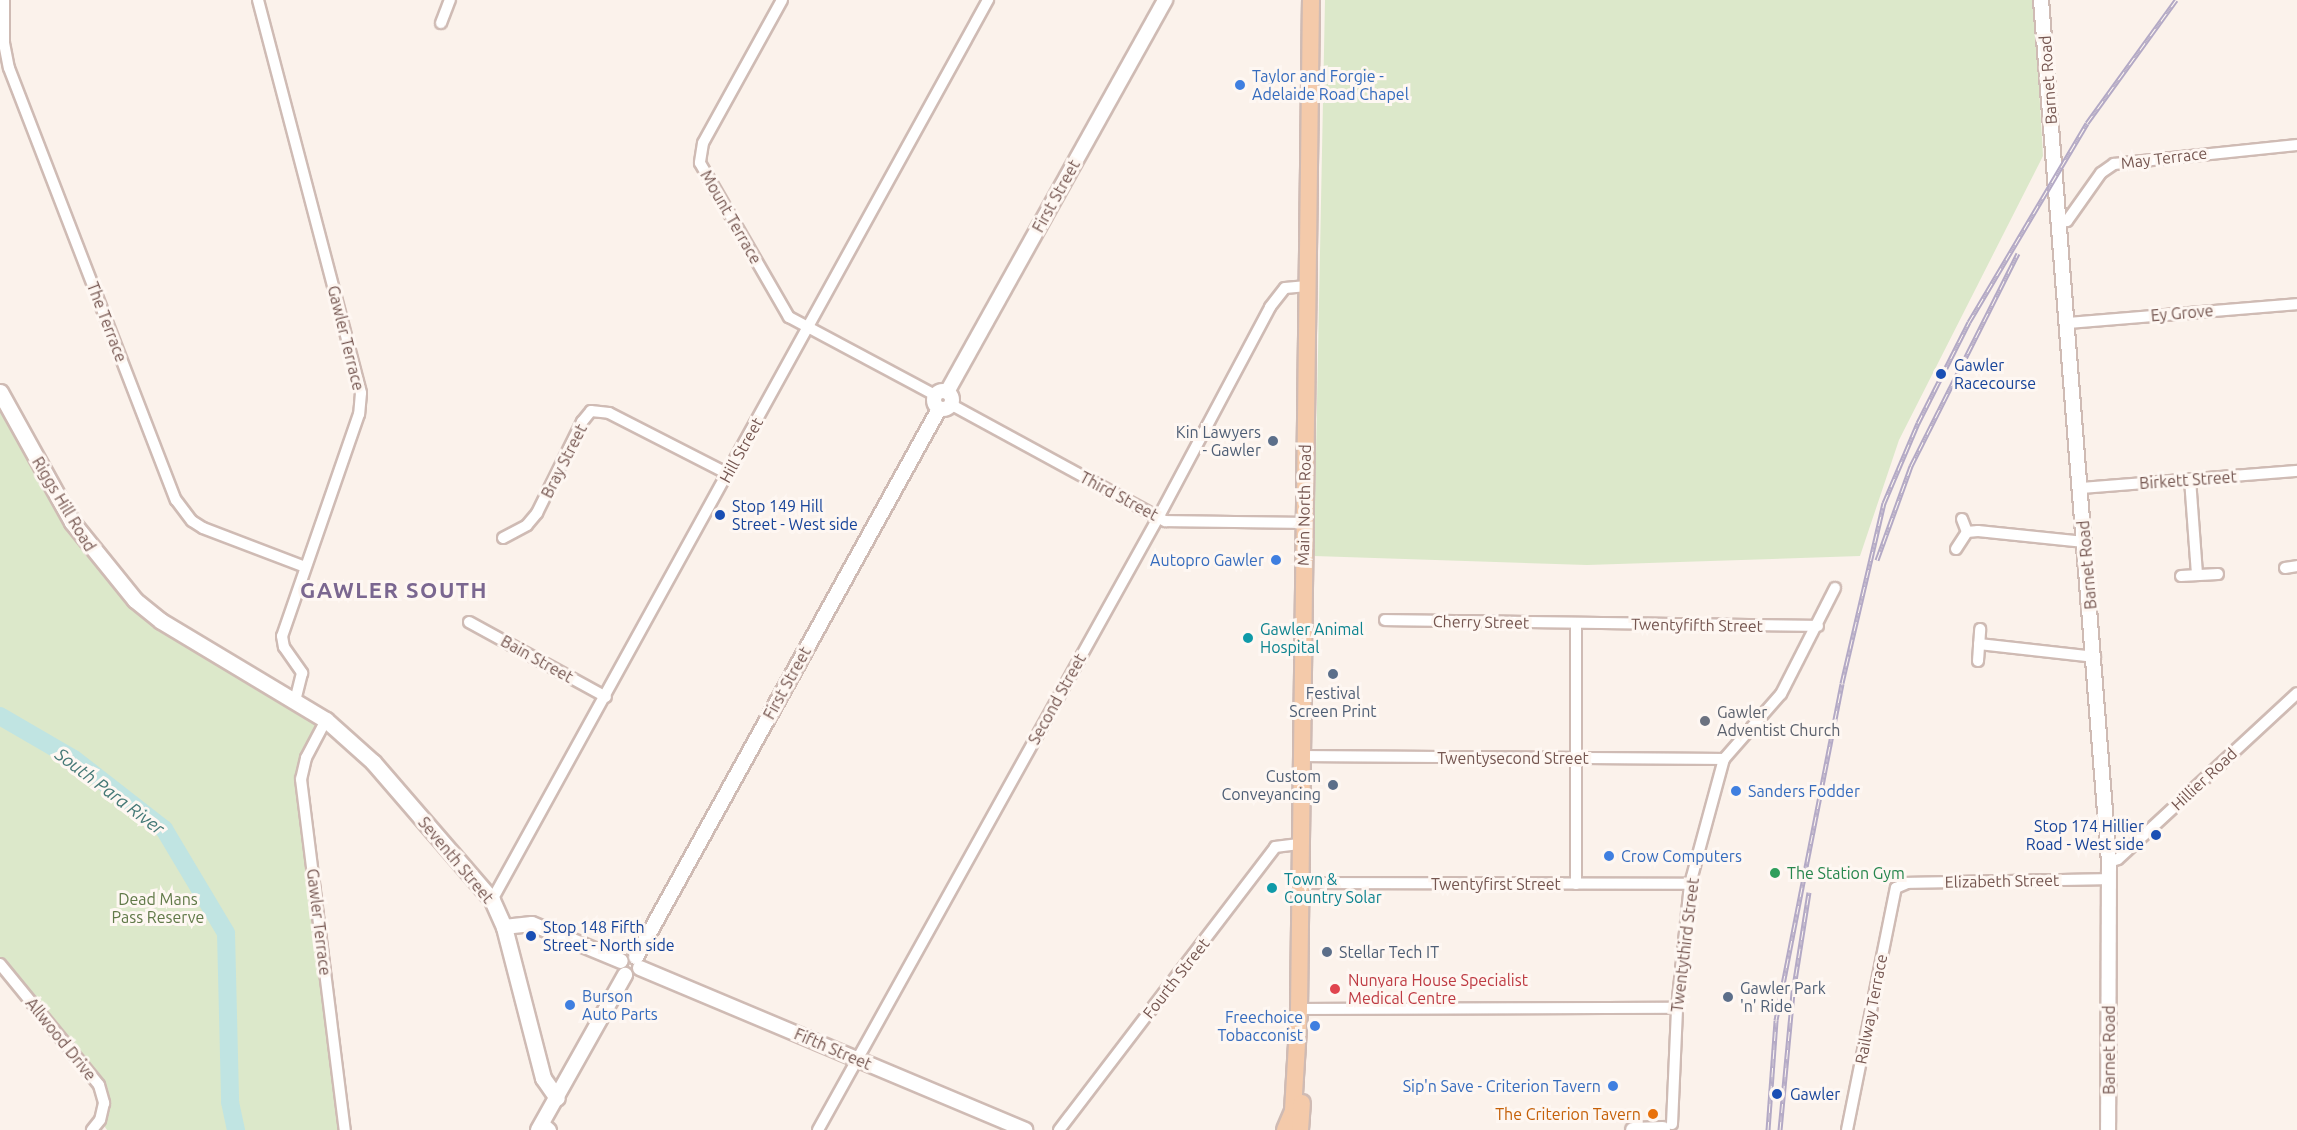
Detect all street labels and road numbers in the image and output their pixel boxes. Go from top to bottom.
street label: Barnet Road [2035,35,2061,125]
street label: May Terrace [2120,143,2208,173]
street label: First Street [1028,156,1084,236]
street label: Mount Terrace [696,167,766,267]
street label: The Terrace [83,279,131,365]
street label: Gawler Terrace [324,284,368,392]
street label: Ey Grove [2150,301,2214,325]
street label: Hill Street [715,414,767,486]
street label: Bray Street [537,421,591,501]
street label: Main North Road [1293,444,1315,566]
street label: Riggs Hill Road [28,453,100,555]
street label: Third Street [1077,467,1161,525]
street label: Birkett Street [2139,467,2237,493]
street label: Barnet Road [2074,520,2100,610]
street label: Cherry Street [1433,612,1529,632]
street label: Twentyfifth Street [1631,614,1763,636]
street label: Bain Street [497,631,577,687]
street label: First Street [759,643,815,723]
street label: Second Street [1024,650,1090,748]
street label: Hillier Road [2167,744,2241,814]
street label: Twentysecond Street [1437,748,1589,768]
street label: Seventh Street [414,813,498,907]
street label: Gawler Terrace [303,867,335,977]
street label: Elizabeth Street [1945,870,2059,892]
street label: Twentyfirst Street [1431,874,1561,894]
street label: Twentythird Street [1667,877,1703,1013]
street label: Fourth Street [1139,934,1213,1022]
street label: Railway Terrace [1851,952,1891,1066]
street label: Allwood Drive [22,994,100,1084]
street label: Barnet Road [2099,1005,2119,1095]
street label: Fifth Street [791,1024,875,1074]

